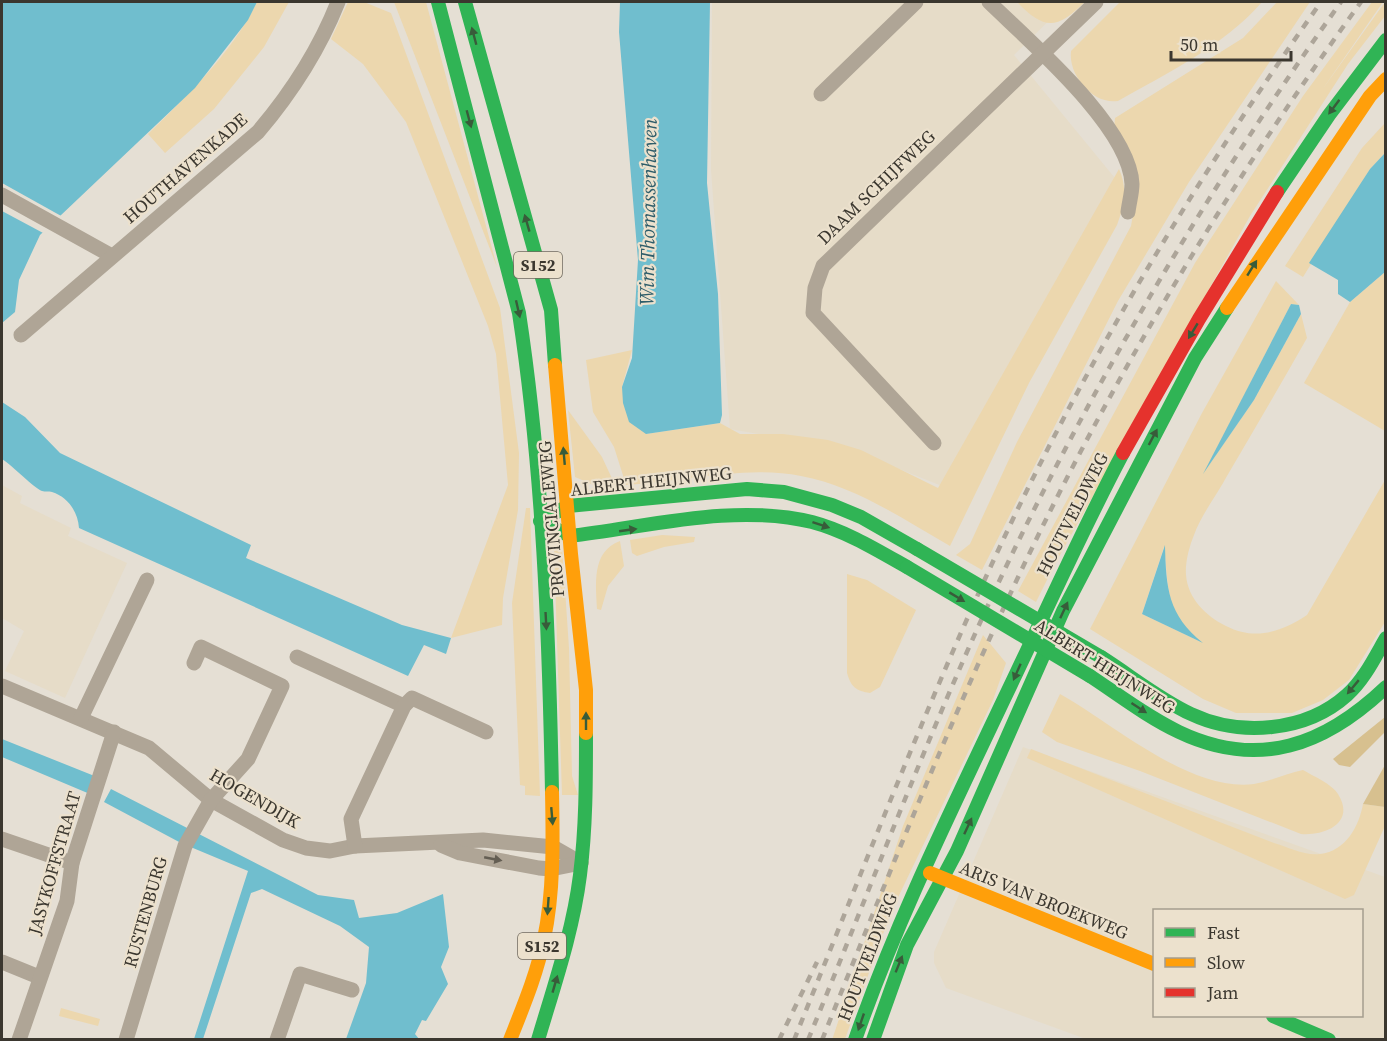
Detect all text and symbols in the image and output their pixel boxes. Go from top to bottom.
scale bar [1171,24,1291,62]
one-way arrow [469,26,478,44]
text: 50 m [1180,32,1218,57]
one-way arrow [1328,99,1340,114]
street label: HOUTHAVENKADE [118,107,253,229]
one-way arrow [465,110,474,128]
water label: Wim Thomassenhaven [632,118,664,306]
street label: DAAM SCHIJFWEG [812,124,940,250]
one-way arrow [521,214,531,233]
road number: S152 [514,252,562,278]
one-way arrow [1246,261,1258,277]
one-way arrow [514,300,523,319]
one-way arrow [1187,323,1198,339]
one-way arrow [1149,428,1158,445]
street label: PROVINCIALEWEG [532,440,570,598]
one-way arrow [559,447,569,466]
street label: HOUTVELDWEG [1030,448,1114,580]
street label: ALBERT HEIJNWEG [569,460,733,502]
one-way arrow [812,521,830,531]
one-way arrow [619,525,638,534]
one-way arrow [949,591,965,602]
one-way arrow [1060,601,1069,618]
one-way arrow [541,612,551,631]
street label: ALBERT HEIJNWEG [1030,612,1180,720]
one-way arrow [1012,663,1021,680]
one-way arrow [1347,679,1360,695]
one-way arrow [1130,702,1146,714]
one-way arrow [581,712,591,731]
street label: HOGENDIJK [205,762,305,834]
street label: JASYKOFFSTRAAT [21,788,86,939]
one-way arrow [547,806,557,825]
one-way arrow [963,817,973,835]
street label: RUSTENBURG [117,853,173,971]
one-way arrow [484,855,503,864]
street label: ARIS VAN BROEKWEG [956,855,1132,945]
street label: HOUTVELDWEG [831,889,903,1025]
one-way arrow [543,896,553,915]
legend [1153,909,1363,1017]
text: Fast [1207,920,1240,945]
road number: S152 [518,933,566,959]
text: Slow [1207,950,1245,975]
one-way arrow [894,955,904,973]
one-way arrow [551,975,560,993]
text: Jam [1206,980,1239,1005]
one-way arrow [856,1013,866,1031]

